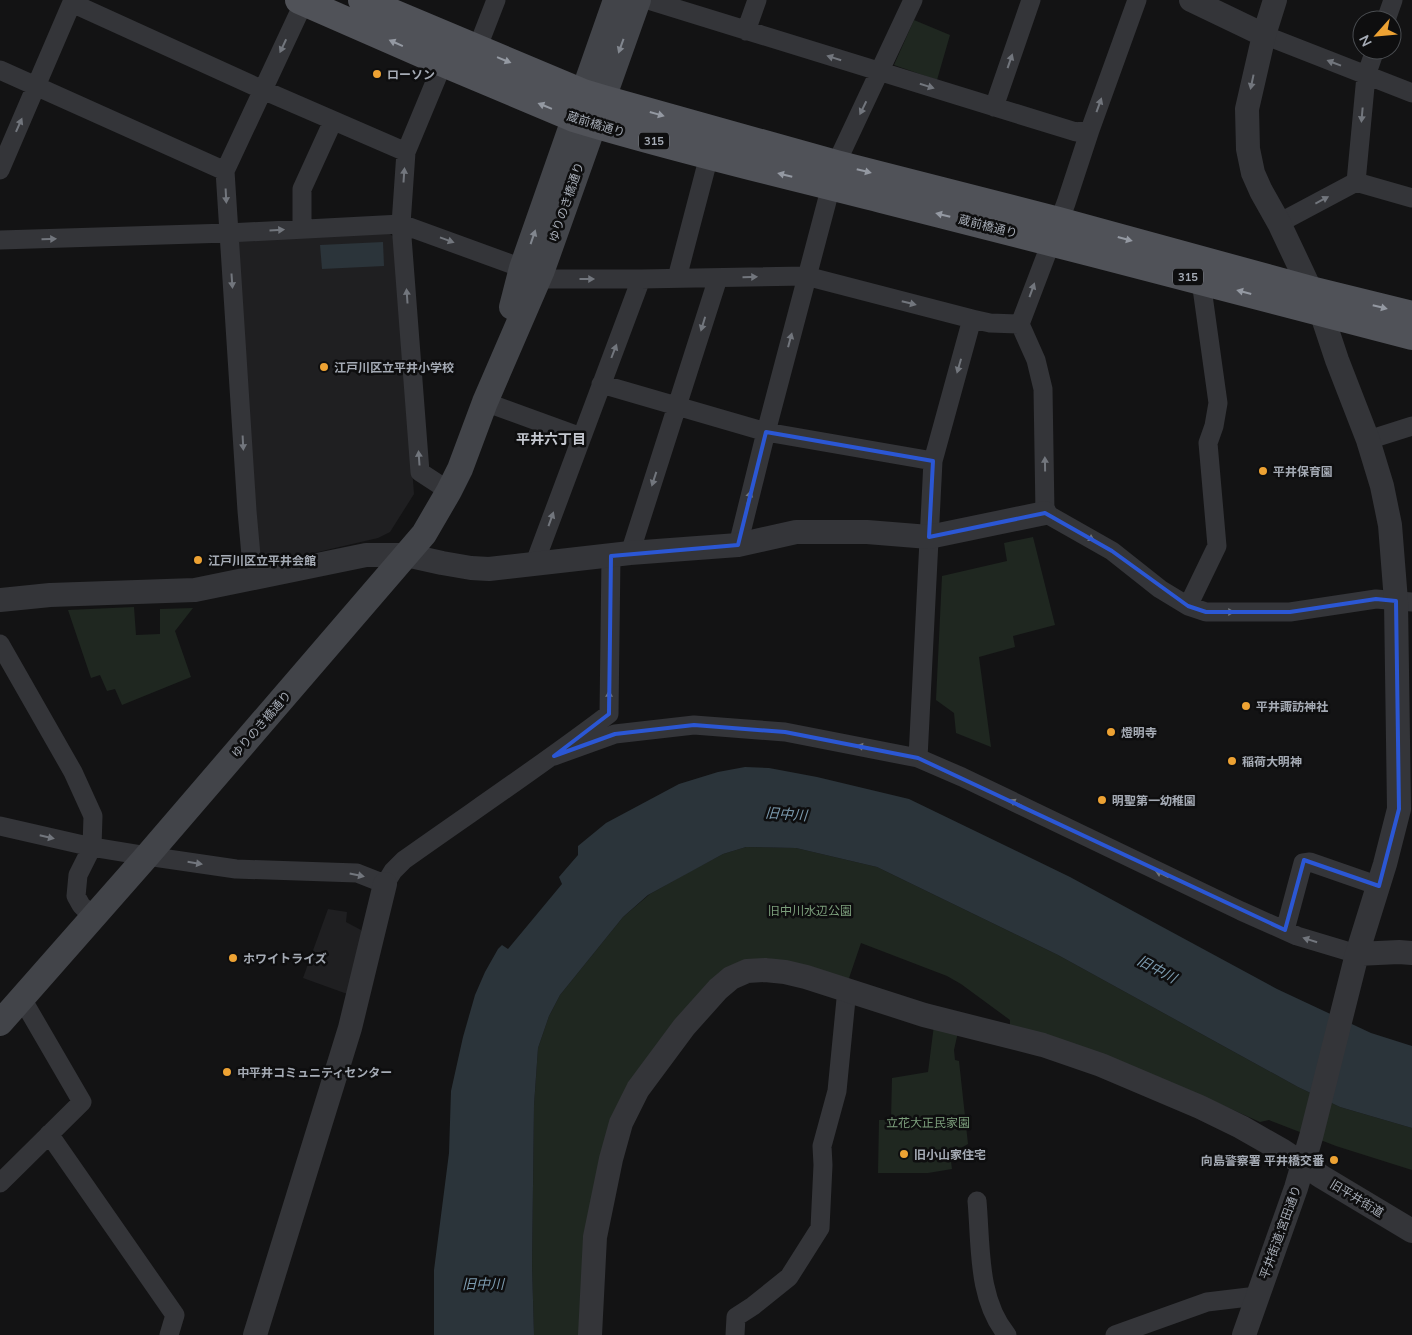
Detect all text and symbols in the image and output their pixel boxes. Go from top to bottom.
north arrow [1352,10,1402,60]
text: N [1355,32,1376,50]
one-way arrow [389,38,403,46]
one-way arrow [279,39,288,54]
one-way arrow [617,39,625,54]
one-way arrow [826,53,841,61]
one-way arrow [1006,53,1014,68]
one-way arrow [497,56,512,64]
one-way arrow [1326,59,1341,67]
place label: ローソン [387,67,435,82]
marker: ローソン [371,68,383,80]
one-way arrow [1248,75,1256,90]
one-way arrow [920,83,935,91]
one-way arrow [1096,97,1103,112]
one-way arrow [859,100,867,115]
one-way arrow [537,102,552,110]
one-way arrow [1358,107,1366,123]
street label: 蔵前橋通り [565,108,627,140]
one-way arrow [649,110,664,118]
one-way arrow [16,118,24,132]
road number: 315 [639,132,669,150]
street label: ゆりのき橋通り [545,160,587,244]
one-way arrow [401,167,409,183]
one-way arrow [857,167,872,175]
one-way arrow [778,171,793,179]
one-way arrow [223,188,231,204]
one-way arrow [1315,196,1329,204]
one-way arrow [935,210,950,218]
street label: 蔵前橋通り [957,211,1019,241]
one-way arrow [269,226,285,234]
one-way arrow [529,229,537,244]
one-way arrow [41,234,57,242]
one-way arrow [1118,235,1133,243]
one-way arrow [440,236,455,244]
road number: 315 [1173,268,1203,286]
one-way arrow [742,273,758,281]
one-way arrow [228,274,236,290]
one-way arrow [579,275,595,283]
one-way arrow [1029,283,1036,298]
one-way arrow [402,288,410,304]
one-way arrow [1236,288,1251,296]
one-way arrow [901,299,916,307]
one-way arrow [1373,303,1388,311]
one-way arrow [699,317,707,332]
one-way arrow [786,333,794,348]
one-way arrow [611,343,618,358]
one-way arrow [955,359,963,374]
place label: 江戸川区立平井小学校 [334,360,454,375]
marker: 江戸川区立平井小学校 [318,361,330,373]
district label: 平井六丁目 [516,430,586,448]
one-way arrow [240,436,248,452]
one-way arrow [415,450,423,466]
one-way arrow [1041,456,1049,472]
place label: 平井保育園 [1273,464,1333,479]
marker: 平井保育園 [1257,465,1269,477]
one-way arrow [650,472,657,487]
one-way arrow [746,490,754,505]
one-way arrow [547,511,555,526]
one-way arrow [1081,532,1094,541]
place label: 江戸川区立平井会館 [208,553,316,568]
marker: 江戸川区立平井会館 [192,554,204,566]
one-way arrow [1220,608,1236,616]
street label: ゆりのき橋通り [228,688,294,760]
one-way arrow [605,690,613,706]
place label: 平井諏訪神社 [1256,699,1328,714]
marker: 平井諏訪神社 [1240,700,1252,712]
place label: 燈明寺 [1121,725,1157,740]
marker: 燈明寺 [1105,726,1117,738]
one-way arrow [856,743,872,751]
place label: 稲荷大明神 [1242,754,1302,769]
marker: 稲荷大明神 [1226,755,1238,767]
place label: 明聖第一幼稚園 [1112,793,1196,808]
marker: 明聖第一幼稚園 [1096,794,1108,806]
one-way arrow [1009,799,1023,807]
water label: 旧中川 [764,804,810,825]
one-way arrow [40,833,55,841]
one-way arrow [188,859,204,867]
one-way arrow [1155,869,1169,877]
one-way arrow [350,871,365,879]
park label: 旧中川水辺公園 [768,903,852,918]
one-way arrow [1302,936,1317,944]
place label: ホワイトライズ [243,951,327,966]
water label: 旧中川 [1134,951,1182,988]
marker: ホワイトライズ [227,952,239,964]
place label: 中平井コミュニティセンター [237,1065,392,1080]
marker: 中平井コミュニティセンター [221,1066,233,1078]
park label: 立花大正民家園 [886,1115,970,1130]
place label: 旧小山家住宅 [914,1147,986,1162]
marker: 旧小山家住宅 [898,1148,910,1160]
place label: 向島警察署 平井橋交番 [1201,1153,1325,1168]
marker: 向島警察署 平井橋交番 [1328,1154,1340,1166]
street label: 旧平井街道 [1327,1176,1387,1220]
street label: 平井街道;宮田通り [1256,1183,1304,1281]
water label: 旧中川 [462,1275,506,1293]

